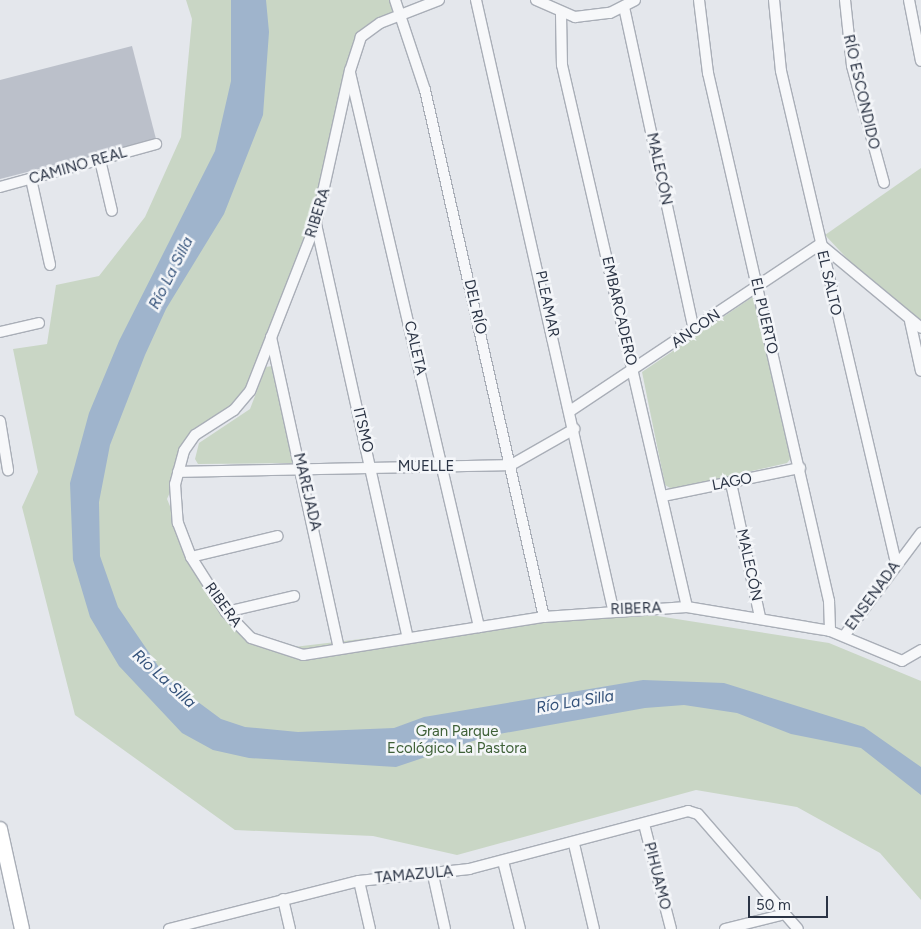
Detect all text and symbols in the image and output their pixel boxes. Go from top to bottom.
street label: RÍO ESCONDIDO [839,33,883,151]
street label: MALECÓN [643,131,675,207]
street label: CAMINO REAL [27,143,129,189]
street label: RIBERA [302,186,334,240]
water label: Río La Silla [145,234,197,312]
street label: EL SALTO [813,249,845,317]
street label: EMBARCADERO [598,255,640,367]
street label: PLEAMAR [531,269,563,339]
street label: EL PUERTO [746,276,782,356]
street label: DEL RÍO [460,278,490,336]
street label: ANCON [668,306,724,352]
street label: CALETA [400,319,430,377]
street label: ITSMO [349,406,377,454]
street label: MAREJADA [289,451,325,533]
street label: MUELLE [398,458,454,476]
street label: LAGO [710,469,754,495]
street label: MALECÓN [733,527,765,603]
street label: ENSENADA [842,558,904,634]
street label: RIBERA [201,579,245,631]
street label: RIBERA [610,599,662,619]
water label: Río La Silla [128,646,200,712]
water label: Río La Silla [535,686,615,718]
park label: Gran Parque Ecológico La Pastora [387,722,527,757]
street label: PIHUAMO [640,840,674,912]
street label: TAMAZULA [374,863,454,887]
scale bar [751,886,831,918]
text: 50 m [756,896,791,914]

